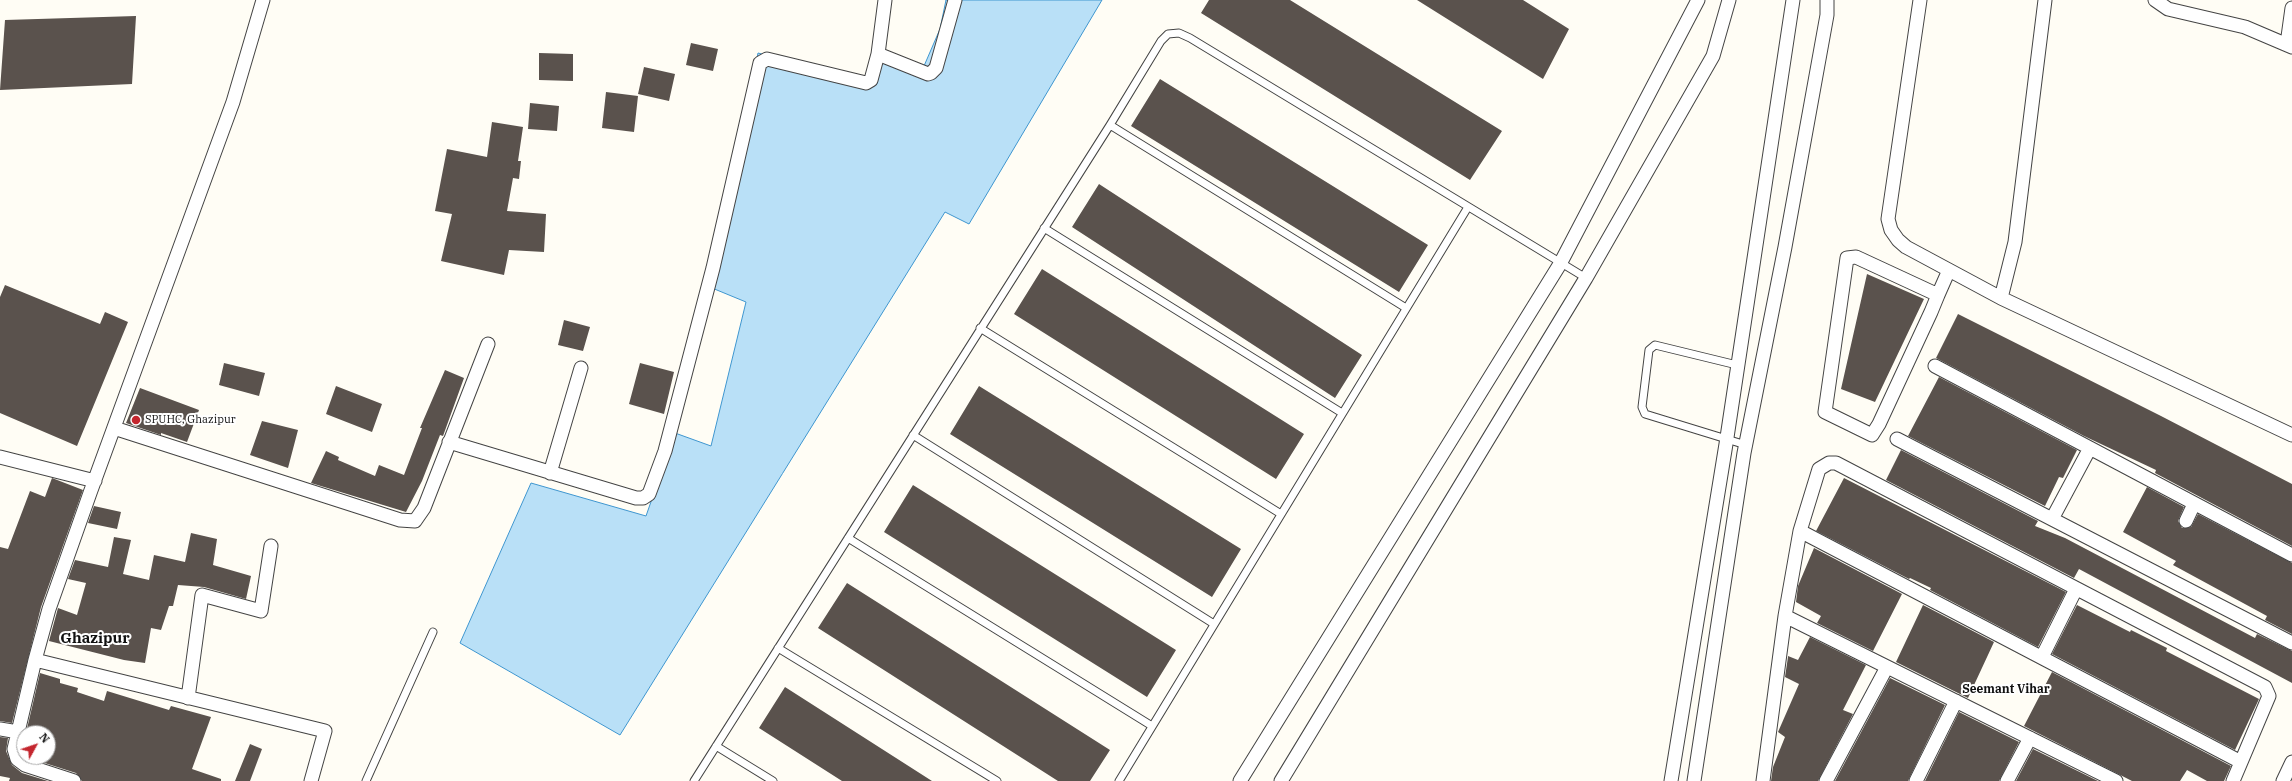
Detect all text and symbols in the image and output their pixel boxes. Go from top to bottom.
place label: SPUHC, Ghazipur [145,413,236,427]
marker: SPUHC, Ghazipur [130,414,142,426]
district label: Ghazipur [60,630,130,648]
district label: Seemant Vihar [1962,683,2050,697]
north arrow [16,725,56,765]
text: N [36,730,53,746]

